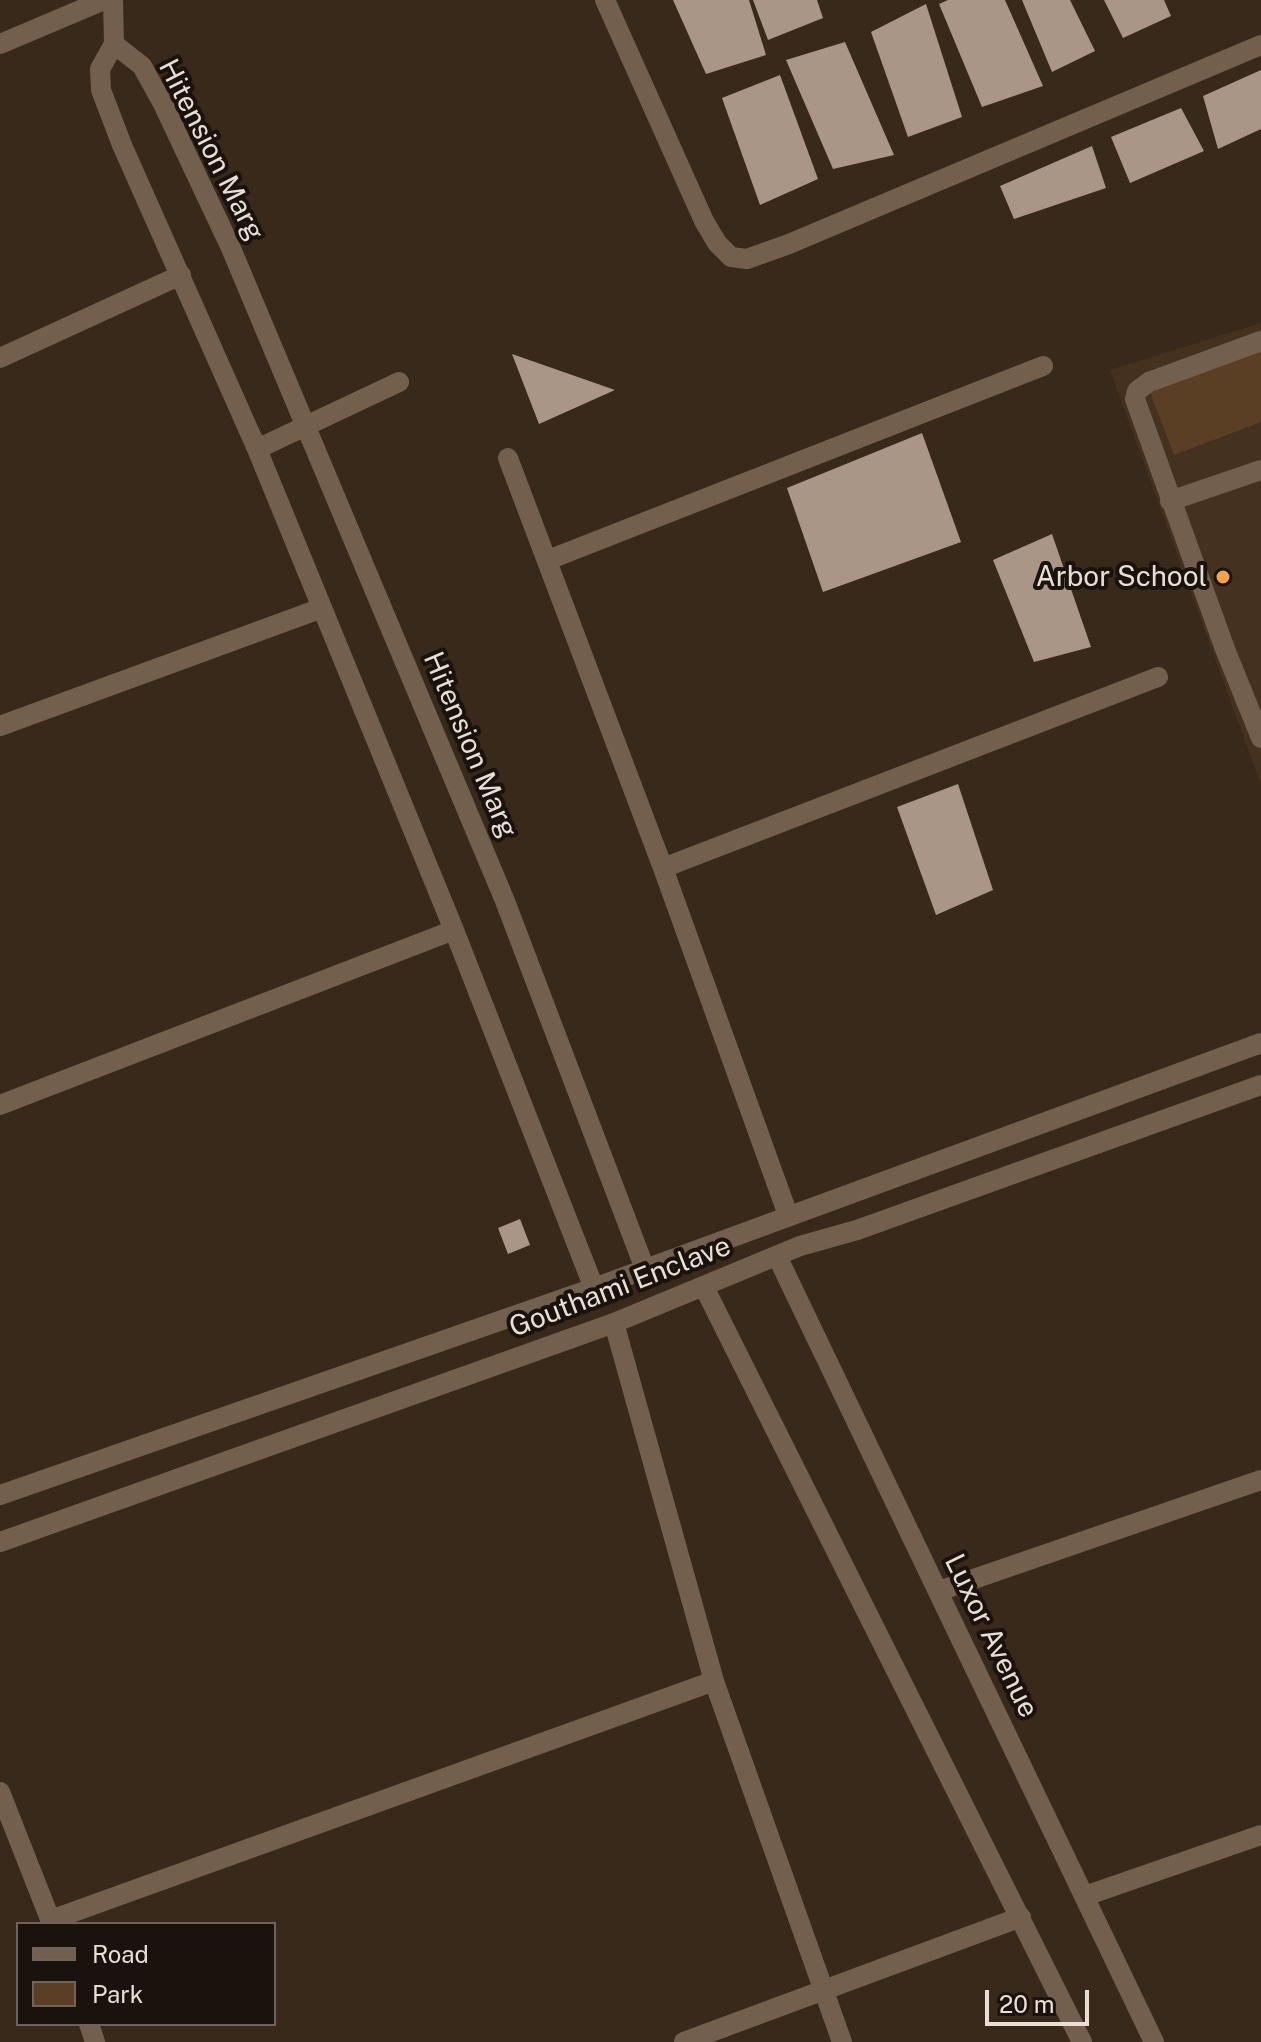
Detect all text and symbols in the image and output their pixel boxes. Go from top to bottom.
street label: Hitension Marg [151,54,271,246]
place label: Arbor School [1036,560,1207,594]
marker: Arbor School [1214,568,1232,586]
street label: Hitension Marg [416,647,524,843]
street label: Gouthami Enclave [505,1229,735,1345]
street label: Luxor Avenue [937,1549,1045,1723]
legend [16,1922,276,2026]
text: Road [92,1940,149,1968]
scale bar [989,1974,1093,2024]
text: Park [92,1980,143,2008]
text: 20 m [999,1990,1055,2018]

